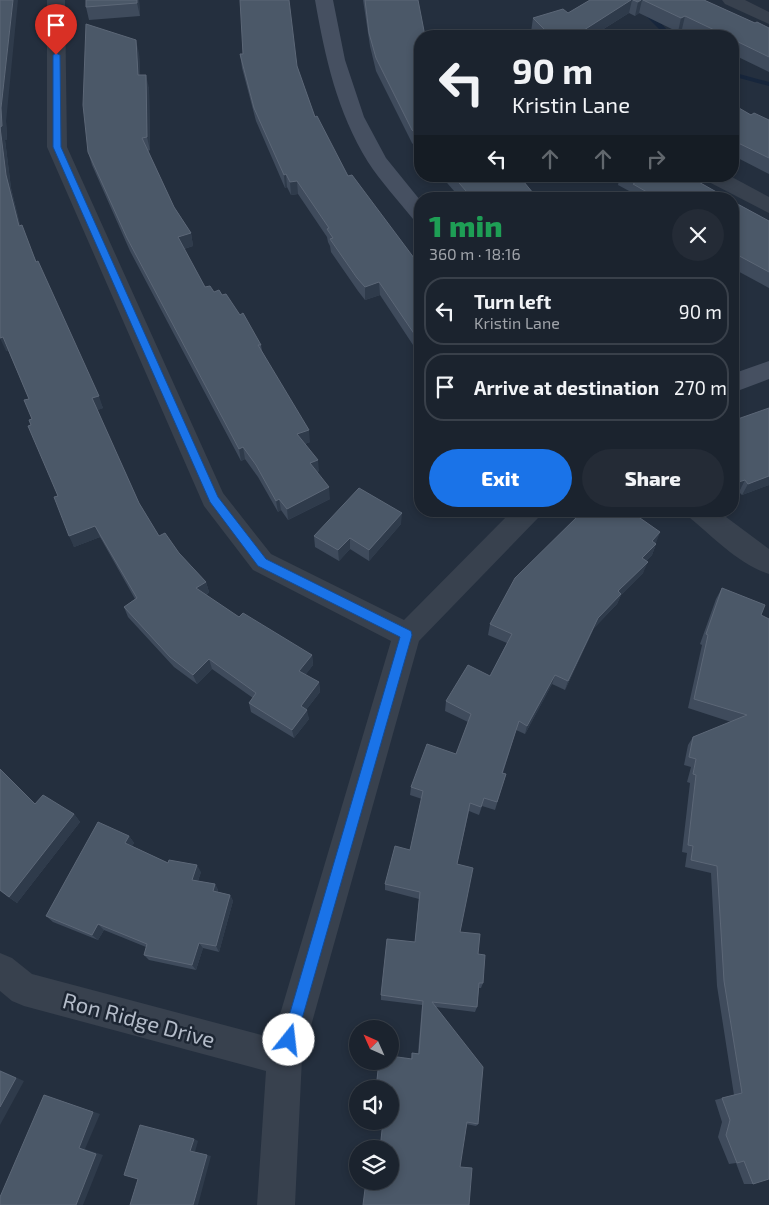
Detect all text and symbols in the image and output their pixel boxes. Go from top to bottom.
pin [35,4,77,55]
icon: arrive [42,11,70,39]
text: 90 m [512,49,593,91]
icon: left [429,50,494,115]
text: Kristin Lane [512,91,630,117]
icon: left [483,145,511,173]
icon: ahead [536,145,564,173]
icon: ahead [589,145,617,173]
icon: right [642,145,670,173]
text: 1 min [429,207,503,243]
button: close [672,209,724,261]
text: 360 m · 18:16 [429,244,521,263]
text: Turn left [474,290,551,313]
icon: left [431,297,459,325]
text: 90 m [679,300,722,323]
text: Kristin Lane [474,313,560,332]
icon: arrive [431,373,459,401]
text: Arrive at destination [474,376,659,399]
text: 270 m [674,376,727,399]
button: Exit [429,449,572,507]
button: Share [582,449,724,507]
street label: Ron Ridge Drive [60,986,218,1052]
position arrow [262,1013,314,1065]
north arrow [349,1020,399,1070]
map controls [349,1020,399,1190]
button: sound [349,1080,399,1130]
button: layers [349,1140,399,1190]

